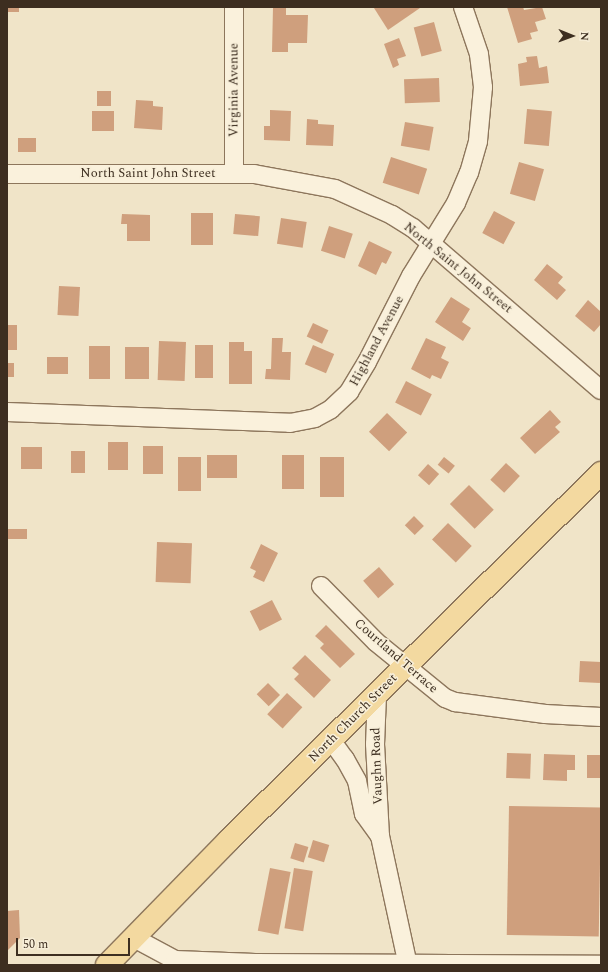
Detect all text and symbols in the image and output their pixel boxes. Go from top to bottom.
north arrow [552,16,592,56]
text: N [576,32,593,41]
street label: Virginia Avenue [226,43,242,137]
street label: North Saint John Street [80,165,216,181]
street label: North Saint John Street [401,219,515,317]
street label: Highland Avenue [347,293,407,389]
street label: Courtland Terrace [351,616,441,696]
street label: North Church Street [306,671,400,765]
street label: Vaughn Road [368,727,386,805]
scale bar [18,930,132,956]
text: 50 m [23,935,48,954]

